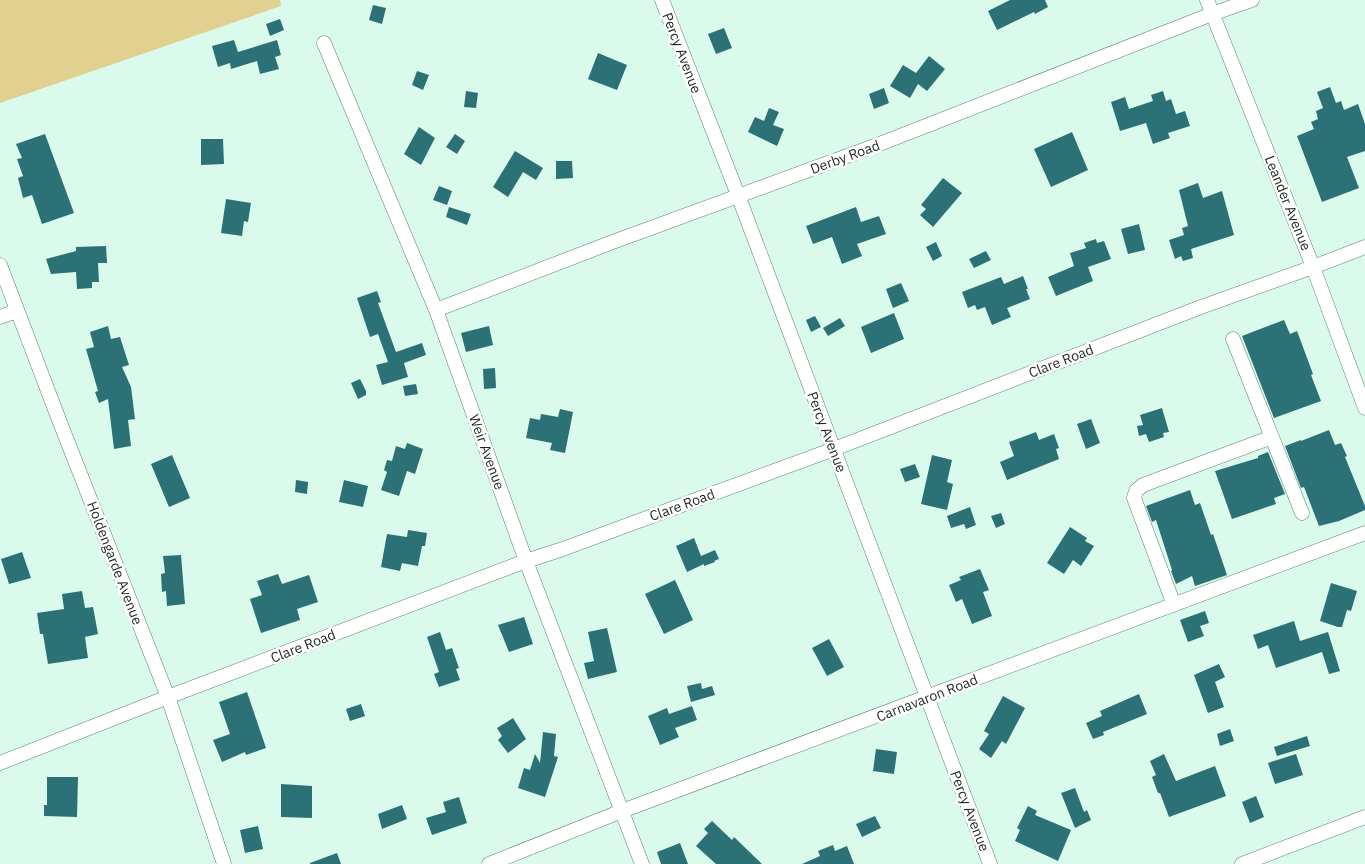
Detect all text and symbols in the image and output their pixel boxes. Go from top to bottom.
street label: Percy Avenue [658,10,706,96]
street label: Derby Road [808,136,882,178]
street label: Leander Avenue [1261,153,1315,253]
street label: Clare Road [1026,340,1096,382]
street label: Percy Avenue [803,389,851,475]
street label: Weir Avenue [465,412,509,492]
street label: Clare Road [647,485,717,525]
street label: Holdengarde Avenue [83,499,147,628]
street label: Clare Road [268,625,338,667]
street label: Carnavaron Road [874,670,980,726]
street label: Percy Avenue [946,768,994,854]

